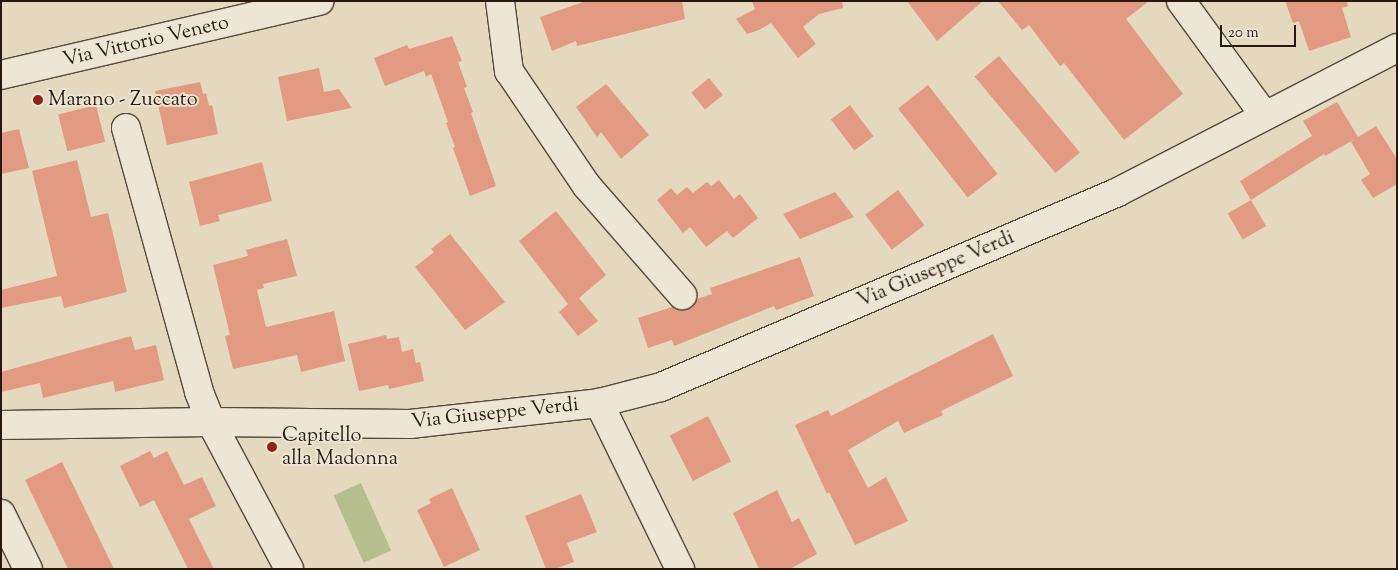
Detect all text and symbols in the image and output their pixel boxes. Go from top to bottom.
street label: Via Vittorio Veneto [61,11,231,73]
scale bar [1223,15,1299,47]
text: 20 m [1228,23,1259,44]
place label: Marano - Zuccato [48,88,198,112]
marker: Marano - Zuccato [32,94,44,106]
street label: Via Giuseppe Verdi [854,226,1018,314]
street label: Via Giuseppe Verdi [410,393,580,435]
place label: Capitello alla Madonna [282,424,398,471]
marker: Capitello alla Madonna [266,441,278,453]

